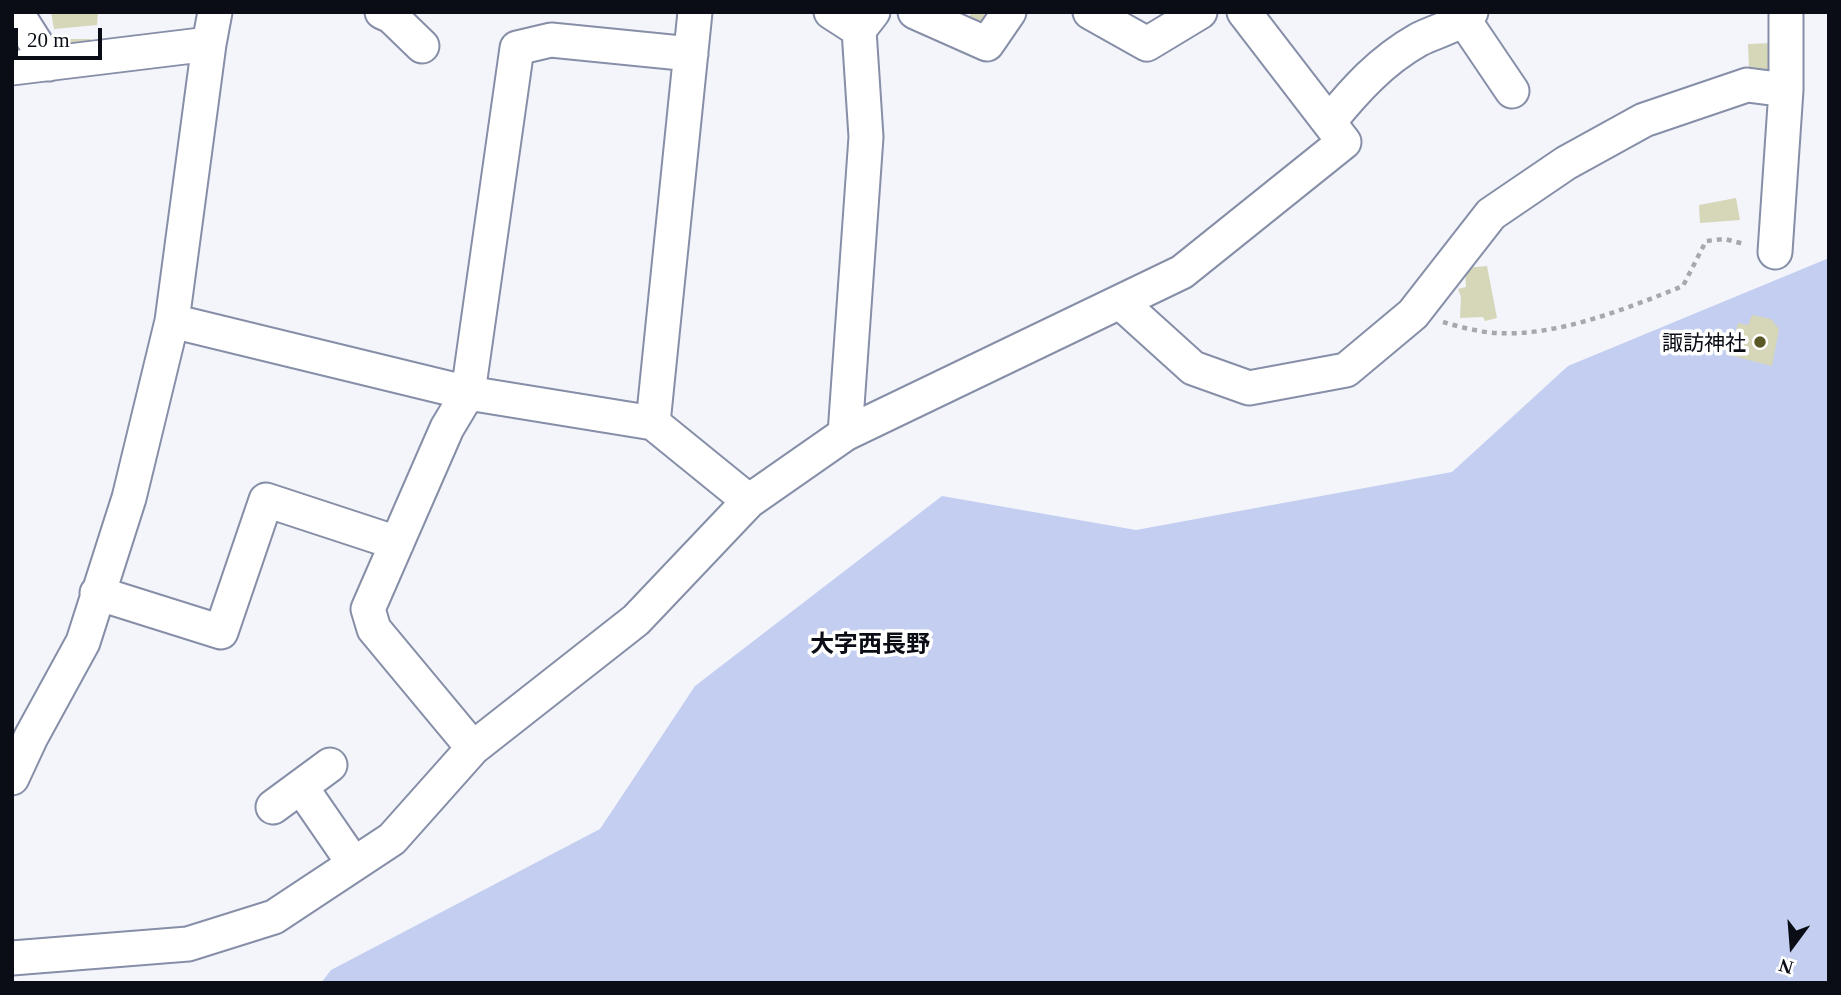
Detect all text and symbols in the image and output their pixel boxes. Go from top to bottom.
scale bar [18,14,105,58]
text: 20 m [27,28,70,52]
place label: 諏訪神社 [1662,329,1746,355]
marker: 諏訪神社 [1752,334,1768,350]
district label: 大字西長野 [810,629,930,657]
north arrow [1757,911,1827,981]
text: N [1777,955,1796,979]

